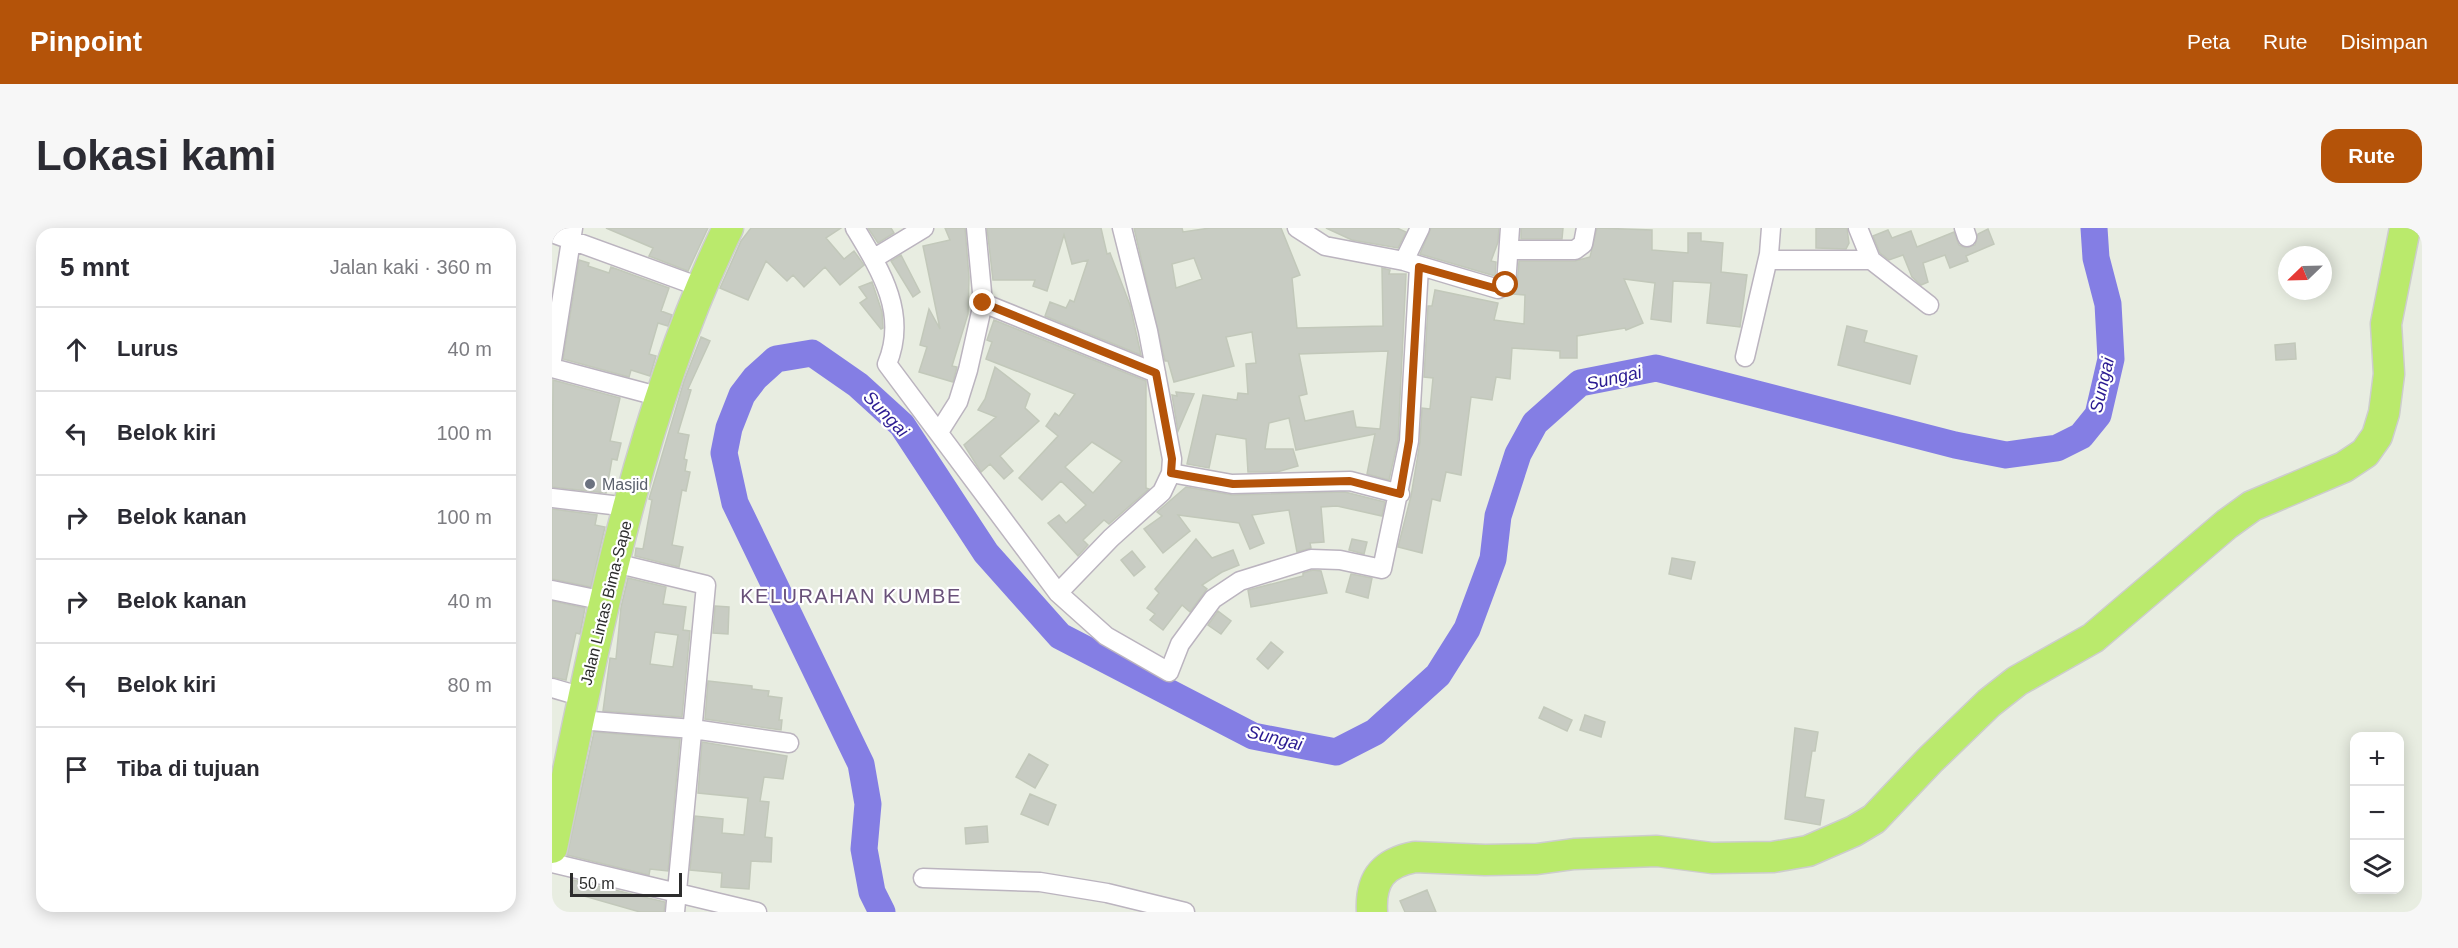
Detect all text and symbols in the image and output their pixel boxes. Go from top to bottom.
text: Pinpoint [30,26,142,57]
text: Peta [2187,30,2230,53]
text: Rute [2263,30,2307,53]
text: Disimpan [2340,30,2428,53]
button: Rute [2321,129,2422,183]
text: Lokasi kami [36,132,276,179]
north arrow [2278,246,2332,300]
text: 5 mnt [60,252,129,282]
text: Jalan kaki · 360 m [330,256,492,278]
route start [1492,271,1518,297]
route end [969,289,995,315]
icon: ahead [60,333,93,366]
text: Lurus [117,336,178,361]
text: 40 m [448,338,492,360]
water label: Sungai [2086,354,2118,415]
water label: Sungai [1584,362,1645,394]
water label: Sungai [859,387,913,442]
icon: left [60,417,93,450]
text: Belok kiri [117,420,216,445]
text: 100 m [436,422,492,444]
place label: Masjid [602,476,648,493]
marker: Masjid [583,477,597,491]
icon: right [60,501,93,534]
text: Belok kanan [117,504,247,529]
text: 100 m [436,506,492,528]
street label: Jalan Lintas Bima-Sape [577,519,635,687]
icon: right [60,585,93,618]
district label: KELURAHAN KUMBE [740,585,962,607]
text: Belok kanan [117,588,247,613]
text: 40 m [448,590,492,612]
icon: left [60,669,93,702]
text: Belok kiri [117,672,216,697]
text: 80 m [448,674,492,696]
water label: Sungai [1245,722,1306,755]
map controls [2350,732,2404,894]
button: + [2350,732,2404,786]
icon: arrive [60,753,93,786]
text: Tiba di tujuan [117,756,260,781]
button: − [2350,786,2404,840]
button: layers [2350,840,2404,894]
scale bar [570,870,682,898]
text: 50 m [579,875,615,892]

